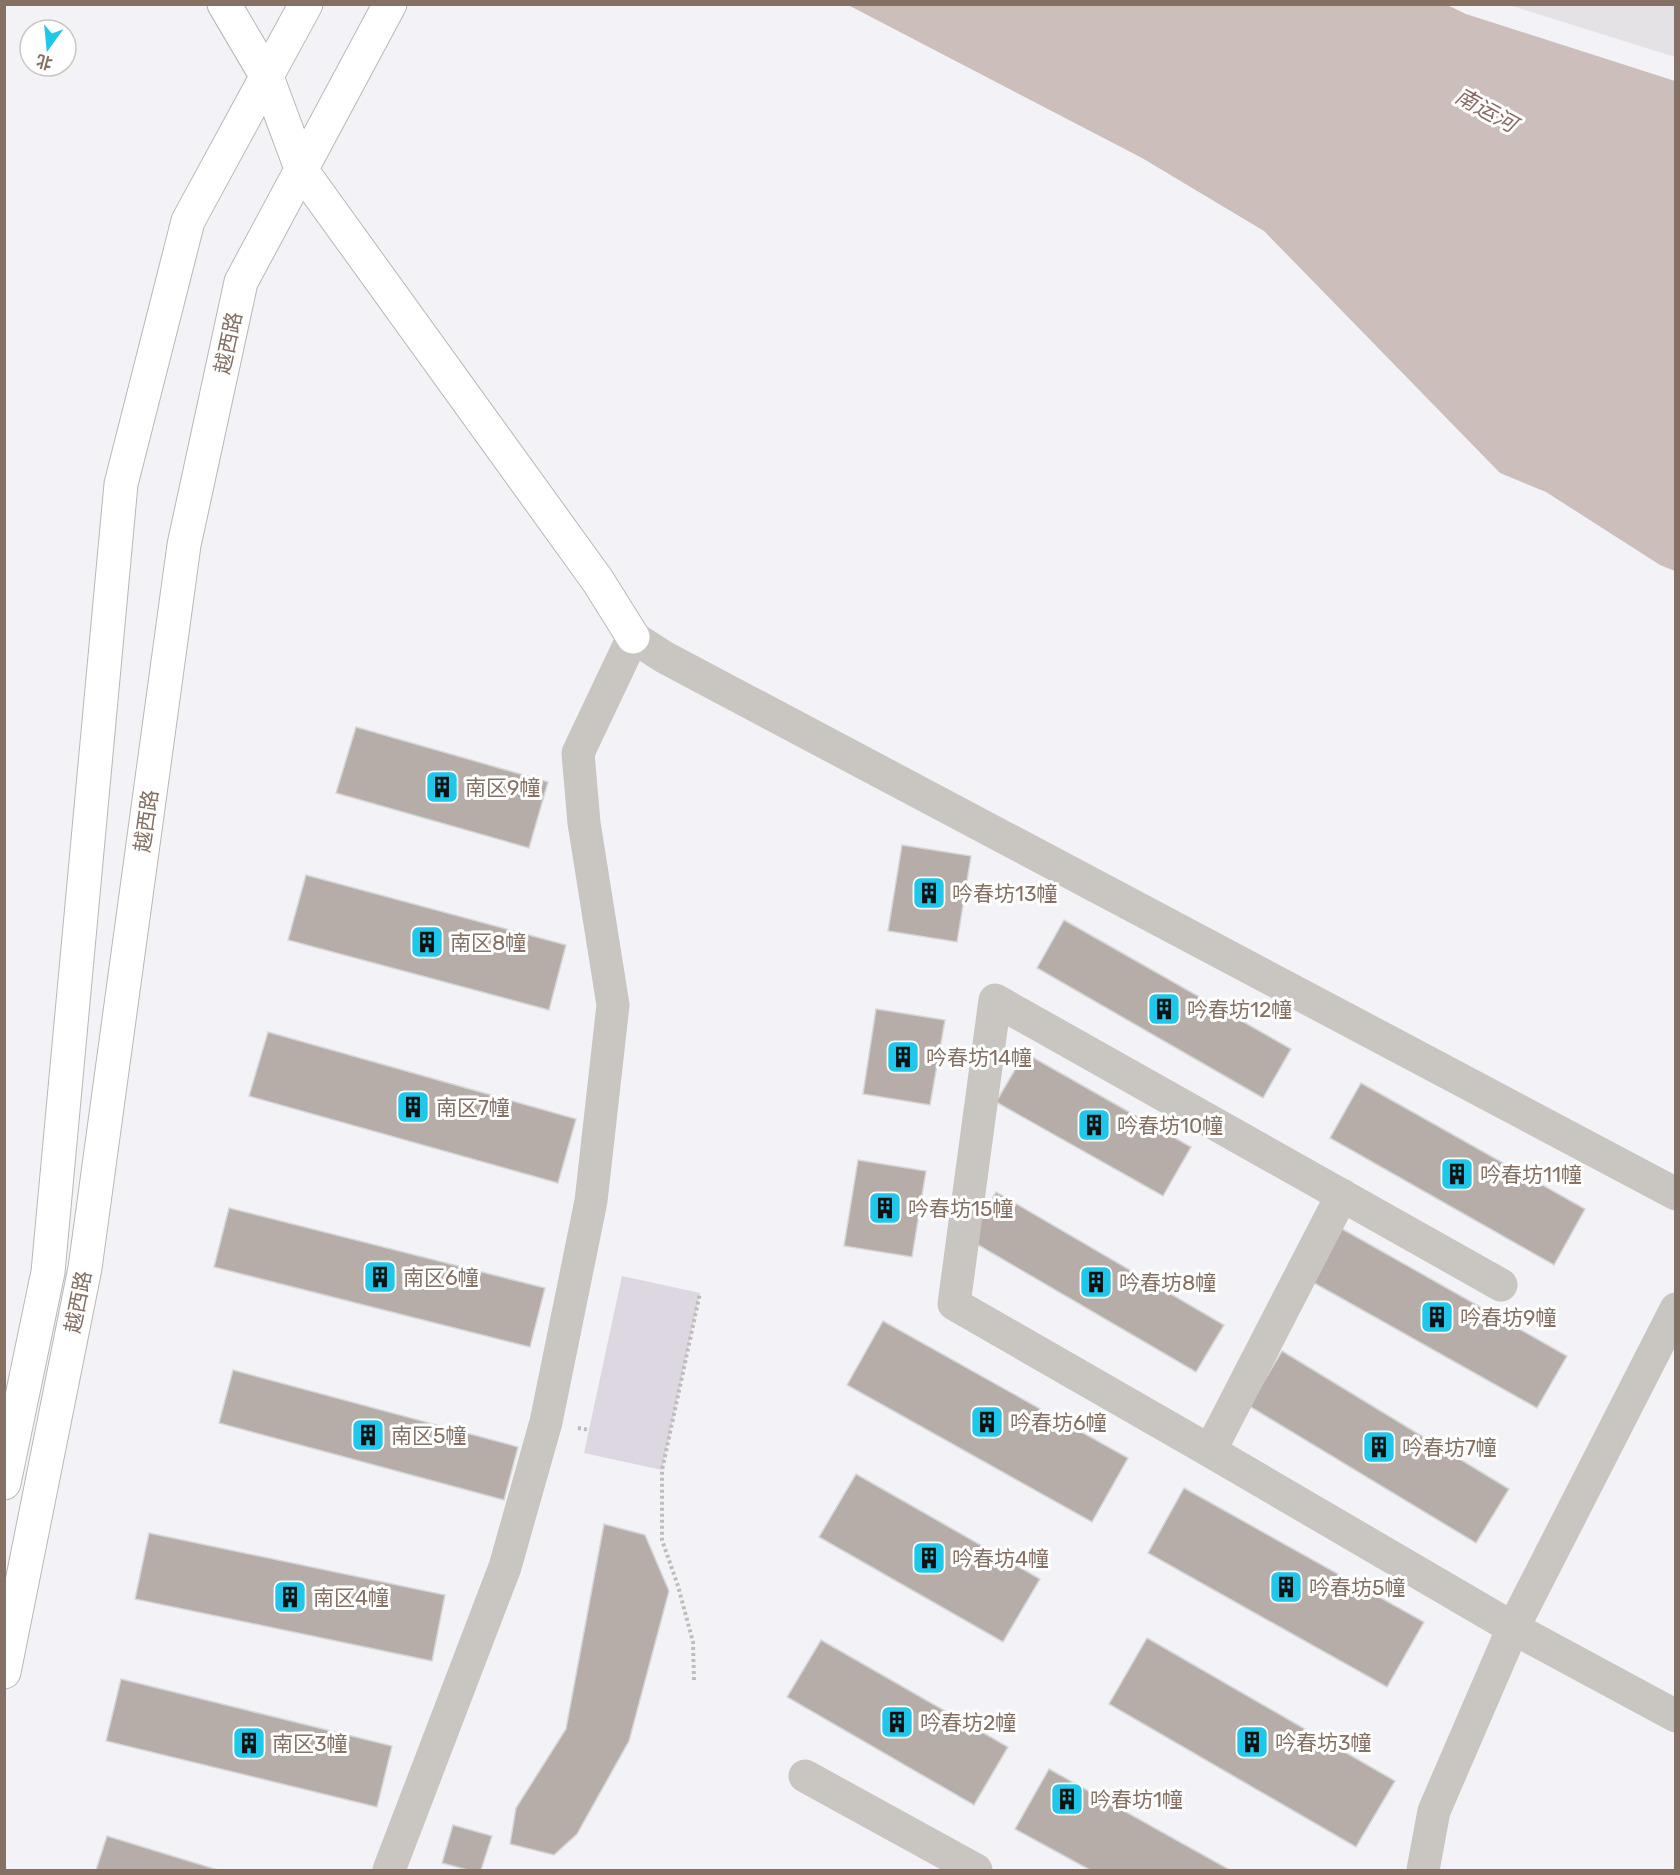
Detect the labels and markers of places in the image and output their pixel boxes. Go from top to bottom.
building icon: 南区9幢 [424,769,460,805]
place label: 南区9幢 [465,775,540,800]
building icon: 吟春坊13幢 [911,875,947,911]
place label: 吟春坊13幢 [952,881,1058,906]
building icon: 南区8幢 [409,924,445,960]
place label: 南区8幢 [450,930,526,955]
building icon: 吟春坊12幢 [1146,991,1182,1027]
place label: 吟春坊12幢 [1187,997,1292,1022]
building icon: 吟春坊14幢 [885,1039,921,1075]
place label: 吟春坊14幢 [926,1045,1032,1070]
building icon: 南区7幢 [395,1089,431,1125]
place label: 南区7幢 [436,1095,510,1120]
building icon: 吟春坊10幢 [1076,1107,1112,1143]
place label: 吟春坊10幢 [1117,1113,1223,1138]
building icon: 吟春坊11幢 [1439,1156,1475,1192]
place label: 吟春坊11幢 [1480,1162,1582,1187]
building icon: 吟春坊15幢 [867,1190,903,1226]
place label: 吟春坊15幢 [908,1196,1013,1221]
building icon: 南区6幢 [362,1259,398,1295]
building icon: 吟春坊8幢 [1078,1264,1114,1300]
place label: 南区6幢 [403,1265,479,1290]
place label: 吟春坊8幢 [1119,1270,1216,1295]
building icon: 吟春坊9幢 [1419,1299,1455,1335]
place label: 吟春坊9幢 [1460,1305,1556,1330]
building icon: 吟春坊6幢 [969,1404,1005,1440]
place label: 吟春坊6幢 [1010,1410,1107,1435]
building icon: 南区5幢 [350,1417,386,1453]
place label: 南区5幢 [391,1423,466,1448]
building icon: 吟春坊7幢 [1361,1429,1397,1465]
place label: 吟春坊7幢 [1402,1435,1497,1460]
building icon: 吟春坊4幢 [911,1540,947,1576]
place label: 吟春坊4幢 [952,1546,1049,1571]
building icon: 吟春坊5幢 [1268,1569,1304,1605]
place label: 吟春坊5幢 [1309,1575,1405,1600]
building icon: 南区4幢 [272,1579,308,1615]
place label: 南区4幢 [313,1585,389,1610]
building icon: 吟春坊2幢 [879,1704,915,1740]
place label: 吟春坊2幢 [920,1710,1016,1735]
building icon: 吟春坊3幢 [1234,1724,1270,1760]
building icon: 南区3幢 [231,1725,267,1761]
place label: 吟春坊3幢 [1275,1730,1372,1755]
place label: 南区3幢 [272,1731,348,1756]
building icon: 吟春坊1幢 [1049,1781,1085,1817]
place label: 吟春坊1幢 [1090,1787,1183,1812]

